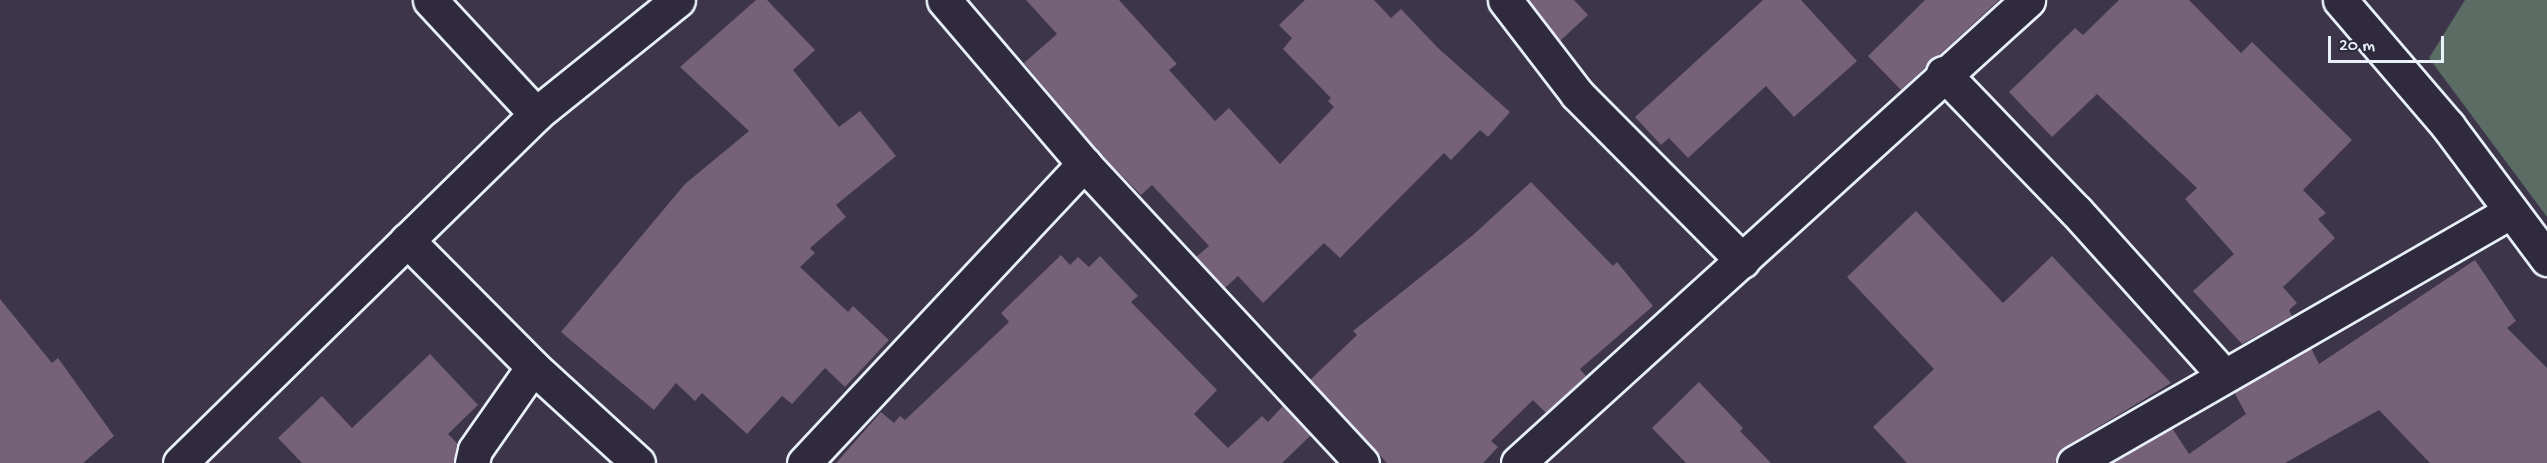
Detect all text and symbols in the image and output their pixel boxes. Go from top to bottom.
scale bar [2331,24,2446,62]
text: 20 m [2339,36,2375,57]

